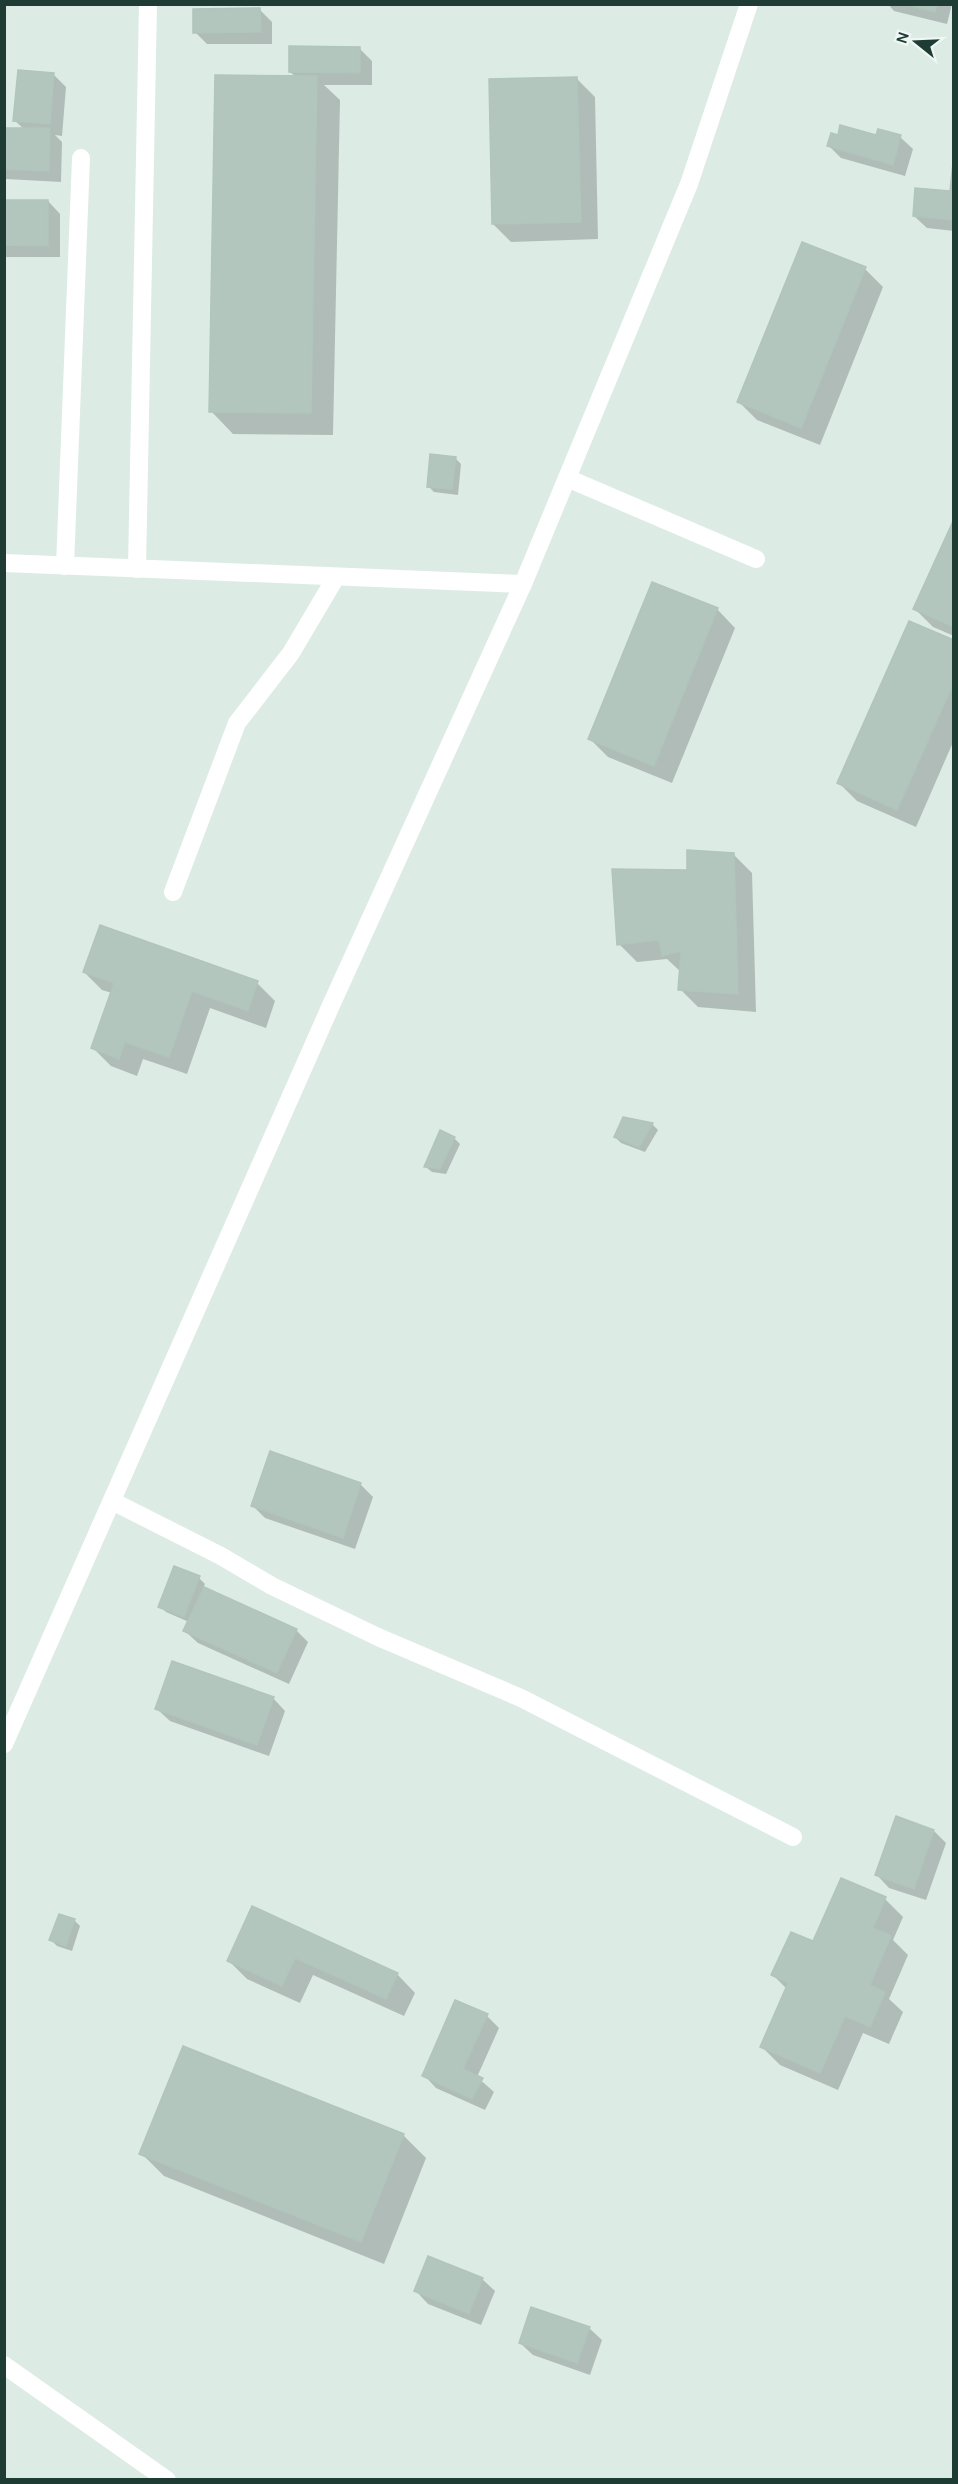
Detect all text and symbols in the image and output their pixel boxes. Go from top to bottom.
north arrow [886,12,946,72]
text: N [891,29,913,46]

